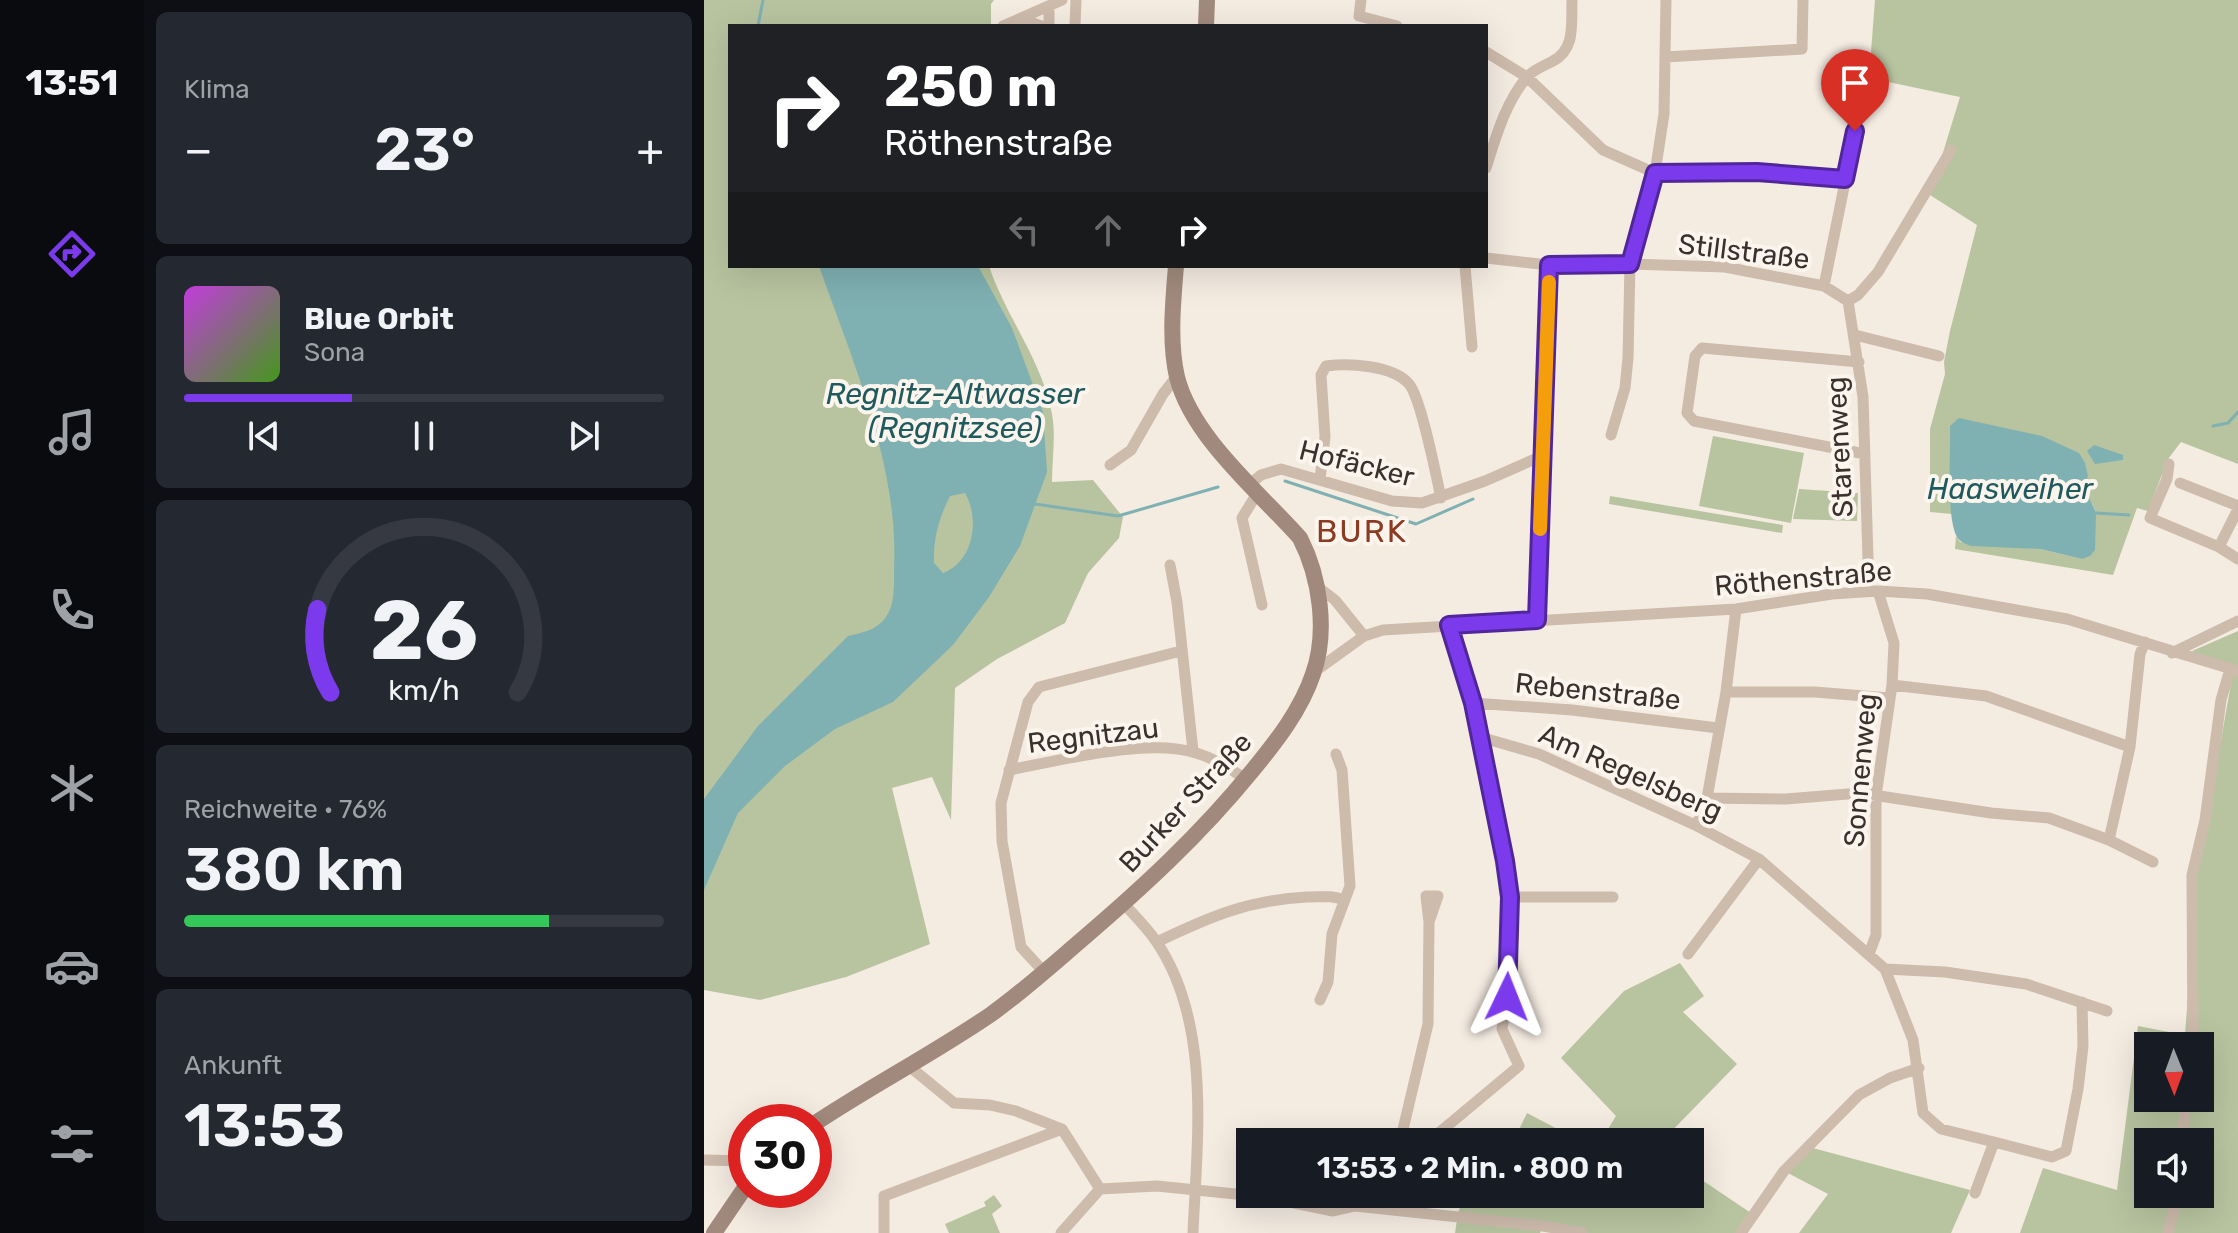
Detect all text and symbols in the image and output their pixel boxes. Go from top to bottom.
pin [1821,49,1889,131]
text: 250 m [884,54,1058,120]
icon: right [752,56,856,160]
text: 13:51 [25,61,119,104]
icon: arrive [1833,61,1877,105]
text: Klima [184,74,250,105]
text: 23° [374,114,475,185]
text: Röthenstraße [884,121,1113,164]
text: − [184,124,213,176]
text: + [637,124,664,176]
icon: left [1002,208,1046,252]
icon: ahead [1086,208,1130,252]
icon: right [1170,208,1214,252]
icon: directions [44,226,100,282]
street label: Stillstraße [1676,227,1811,276]
text: Blue Orbit [304,301,454,337]
text: Sona [304,337,365,368]
water label: Regnitz-Altwasser (Regnitzsee) [826,376,1086,446]
street label: Starenweg [1819,376,1860,518]
icon: music [44,404,100,460]
icon: previous [242,414,286,458]
icon: pause [402,414,446,458]
icon: next [562,414,606,458]
street label: Hofäcker [1296,433,1418,494]
water label: Haasweiher [1927,471,2094,507]
district label: BURK [1316,512,1408,550]
street label: Röthenstraße [1713,554,1893,603]
text: 26 [370,580,478,679]
icon: phone [44,582,100,638]
street label: Rebenstraße [1513,666,1682,717]
text: km/h [388,673,460,707]
street label: Sonnenweg [1837,692,1884,848]
street label: Regnitzau [1026,711,1160,760]
street label: Am Regelsberg [1534,717,1728,828]
street label: Burker Straße [1112,726,1258,879]
icon: climate [44,760,100,816]
text: Reichweite · 76% [184,794,387,825]
text: 380 km [184,834,405,905]
icon: car [44,938,100,994]
position arrow [1465,955,1549,1039]
north arrow [2134,1032,2214,1112]
map controls [2134,1032,2214,1208]
text: Ankunft [184,1050,282,1081]
text: 13:53 [184,1090,345,1161]
speed limit sign: 30 [728,1104,832,1208]
icon: filters [44,1116,100,1172]
button: sound [2134,1128,2214,1208]
text: 13:53 · 2 Min. · 800 m [1317,1150,1623,1186]

